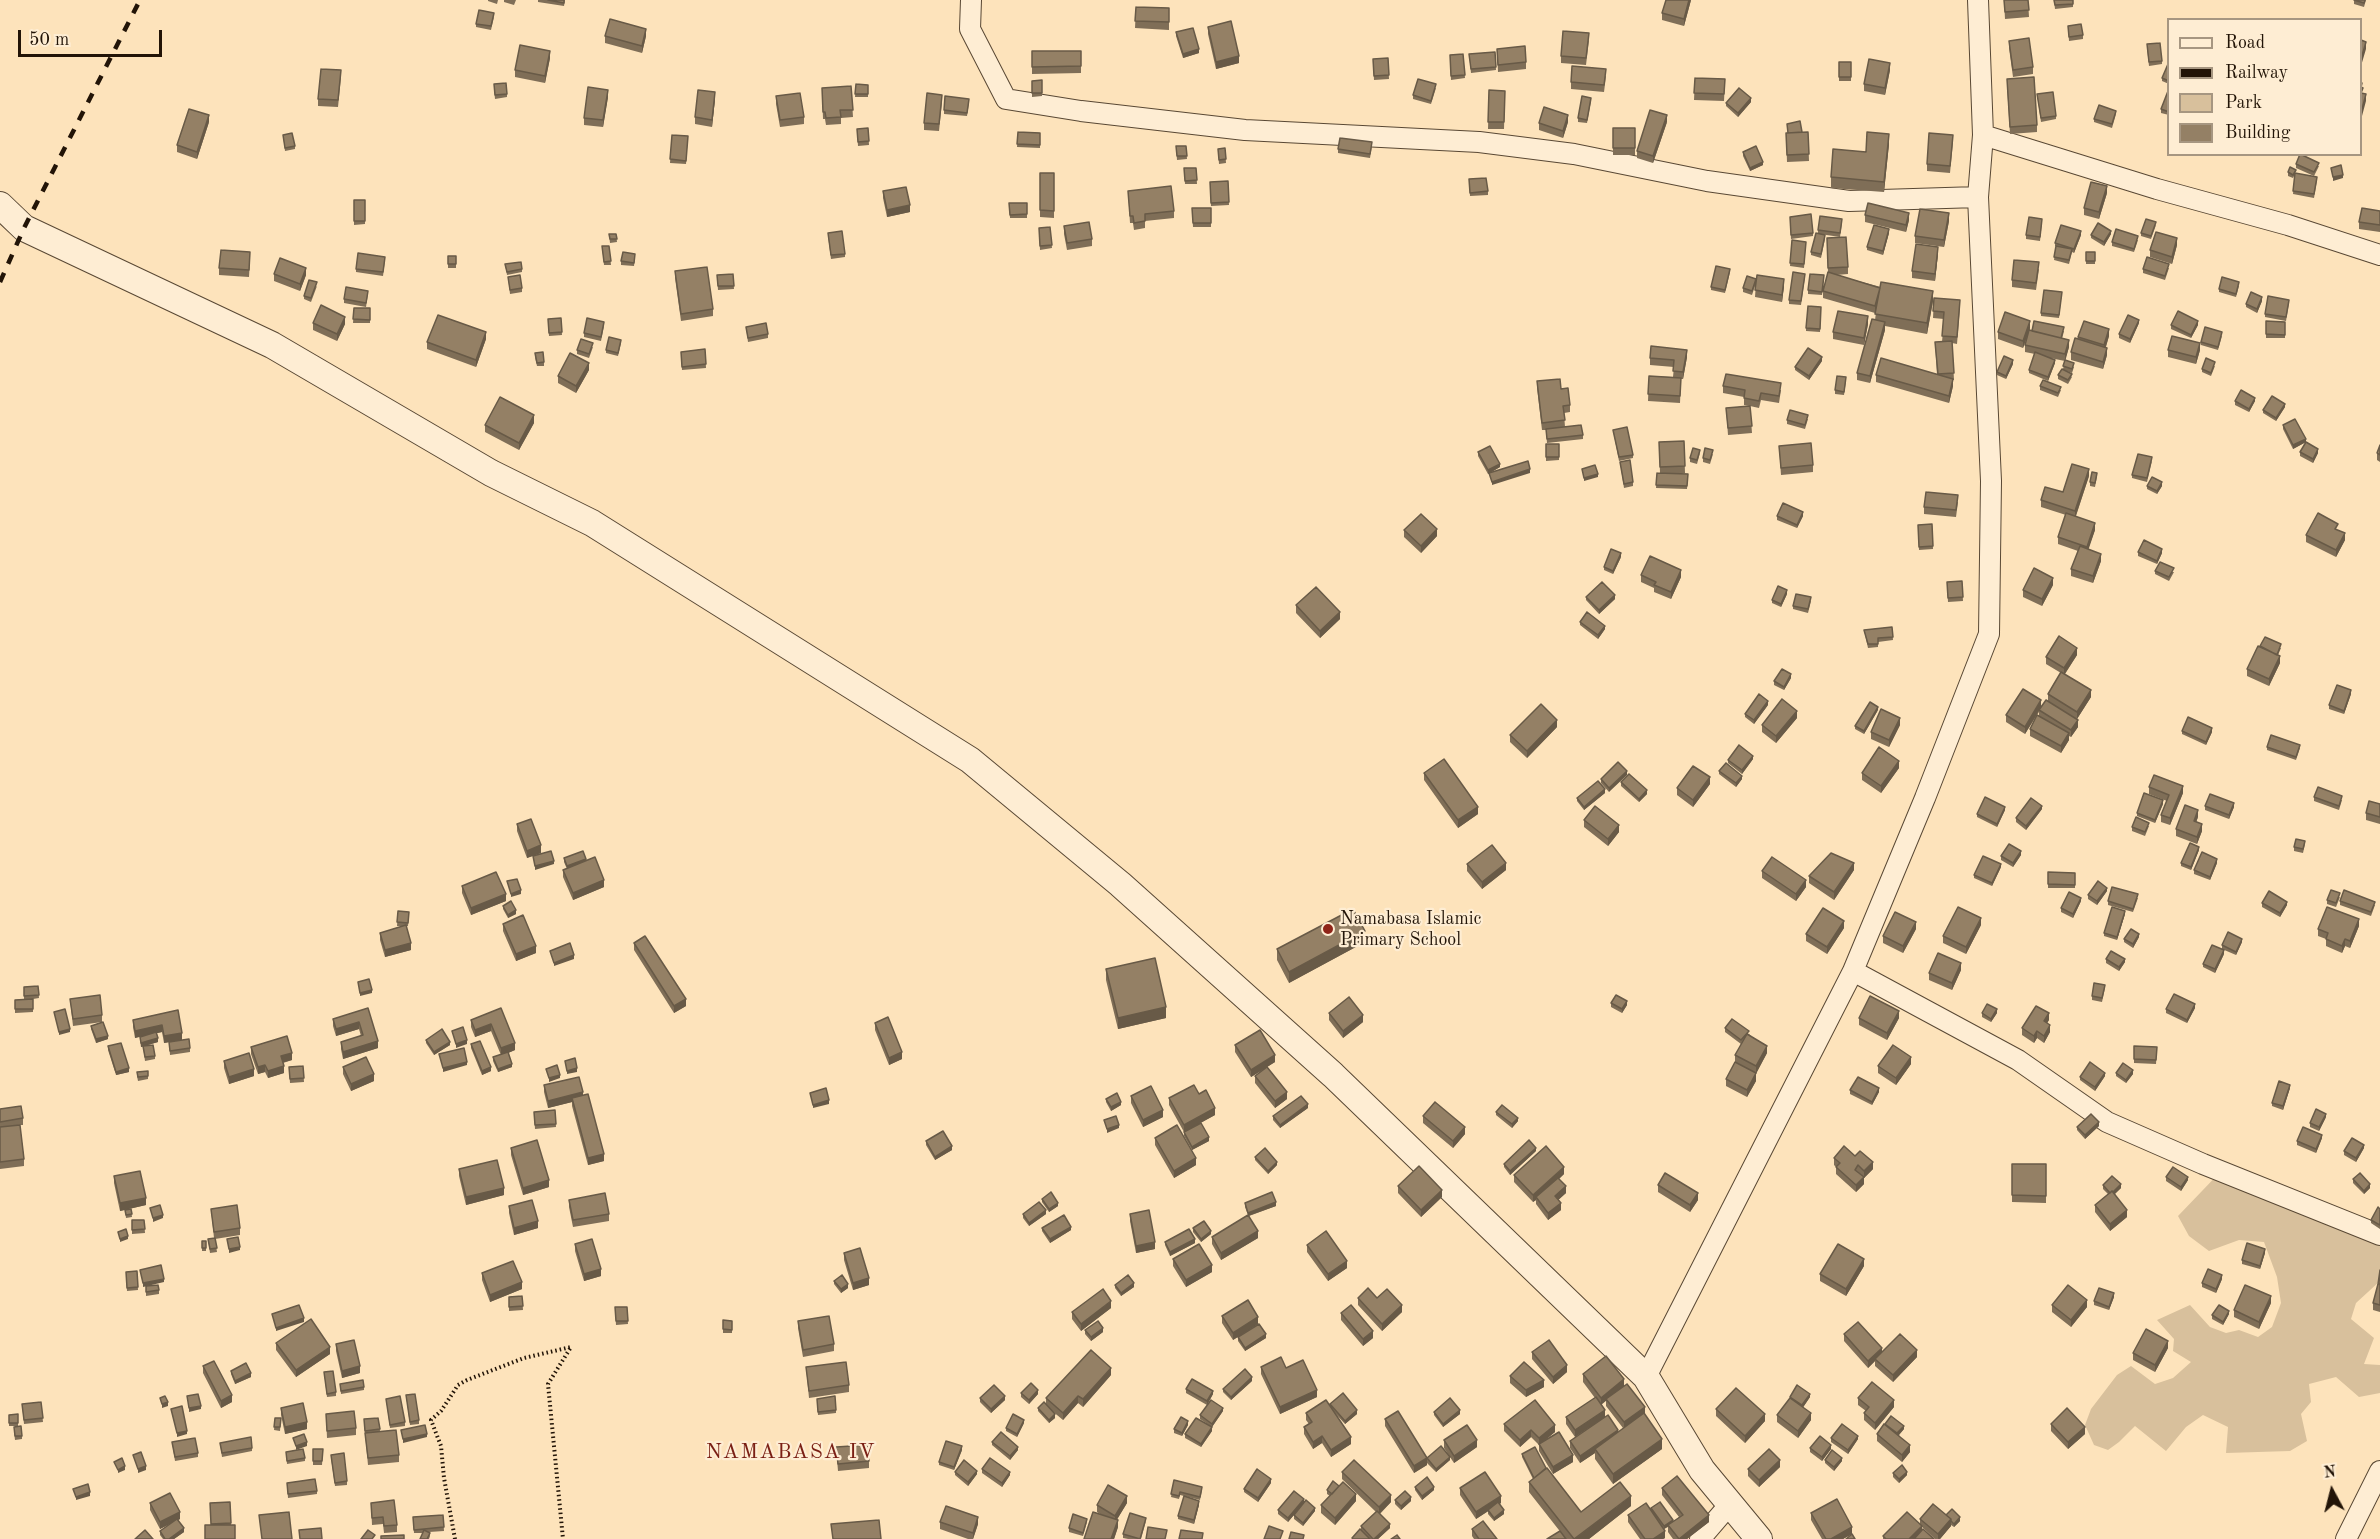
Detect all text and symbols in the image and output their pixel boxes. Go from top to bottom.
scale bar [21,18,165,56]
legend [2167,18,2362,156]
text: 50 m [29,31,69,49]
text: Road [2225,34,2265,52]
text: Railway [2225,64,2288,82]
text: Park [2225,94,2262,112]
text: Building [2225,124,2290,142]
place label: Namabasa Islamic Primary School [1340,908,1481,950]
marker: Namabasa Islamic Primary School [1321,922,1335,936]
district label: NAMABASA IV [706,1439,876,1465]
north arrow [2302,1461,2362,1521]
text: N [2323,1464,2337,1482]

